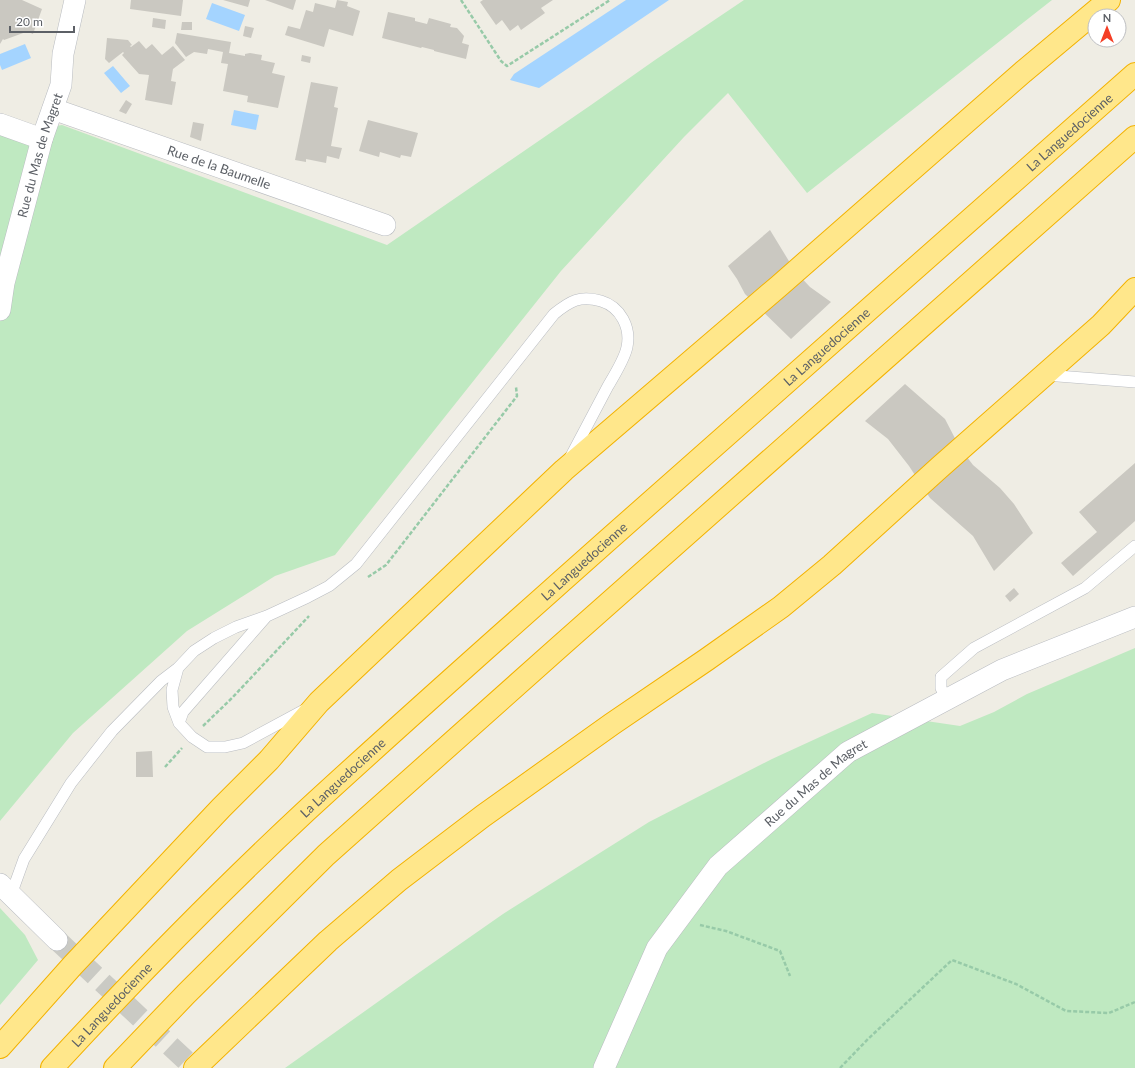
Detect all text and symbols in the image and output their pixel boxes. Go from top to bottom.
scale bar [10,8,74,34]
north arrow [1087,8,1127,48]
text: N [1103,11,1111,24]
text: 20 m [16,14,43,29]
street label: Rue du Mas de Magret [14,90,66,219]
street label: La Languedocienne [1023,90,1116,175]
street label: Rue de la Baumelle [165,142,273,193]
street label: La Languedocienne [780,304,873,389]
street label: La Languedocienne [538,519,630,604]
street label: La Languedocienne [297,735,389,821]
street label: Rue du Mas de Magret [761,735,870,830]
street label: La Languedocienne [68,959,155,1050]

